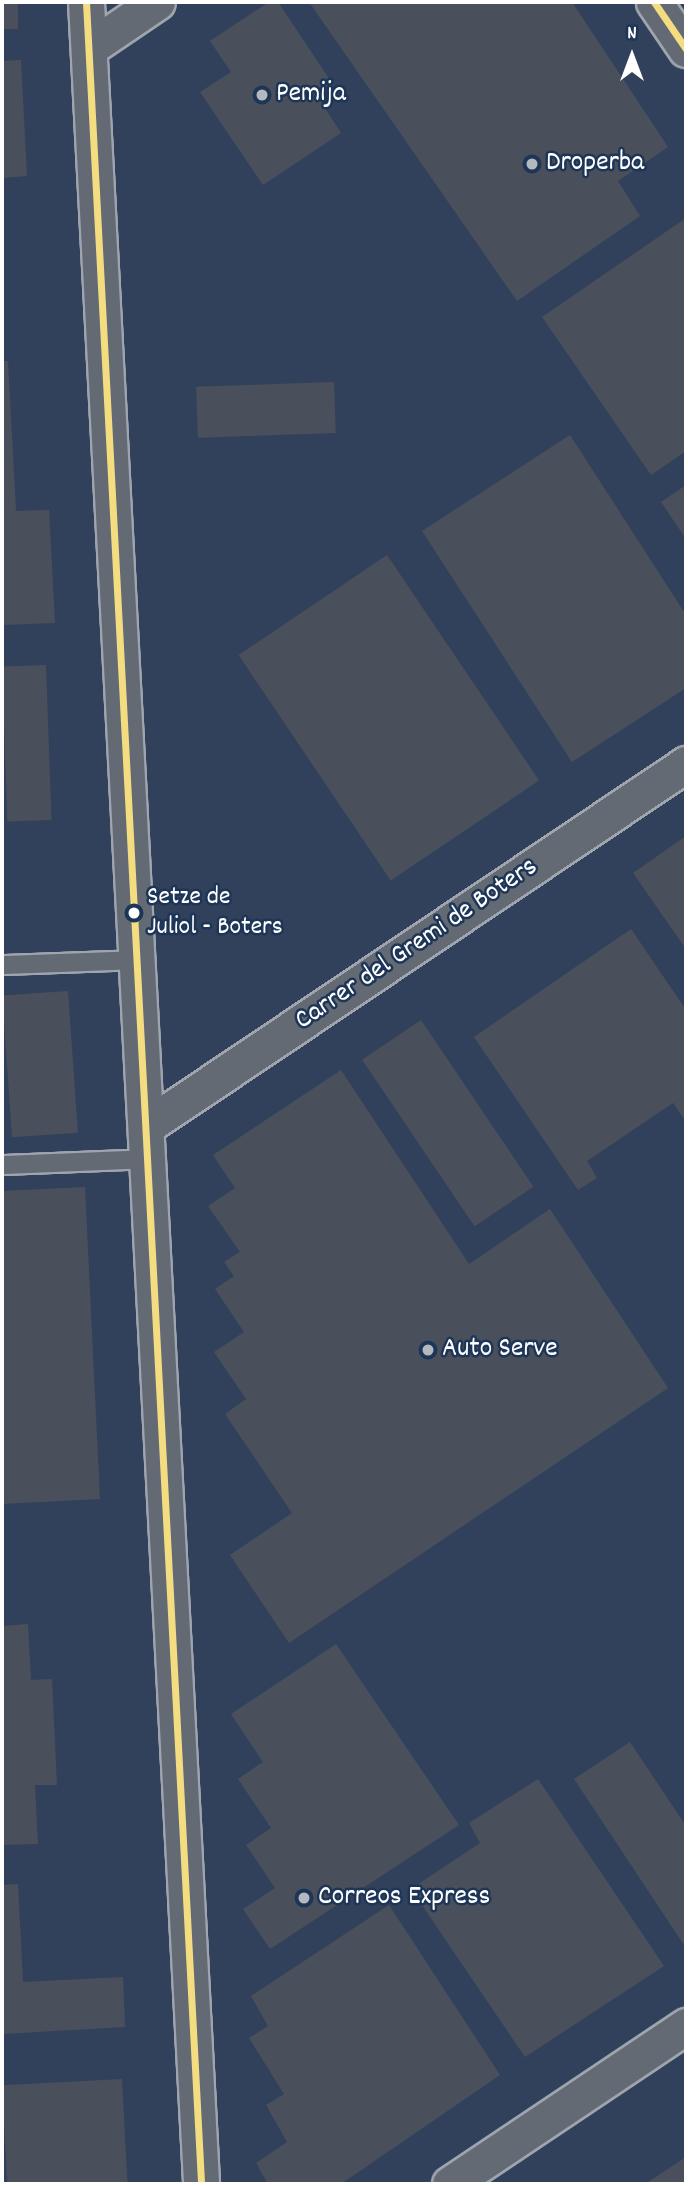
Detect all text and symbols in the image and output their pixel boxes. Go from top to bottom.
north arrow [597,21,667,91]
text: N [627,21,637,48]
place label: Pemija [276,78,346,112]
marker: Pemija [254,87,270,103]
place label: Droperba [546,147,644,181]
marker: Droperba [524,156,540,172]
street label: Carrer del Gremi de Boters [289,851,545,1039]
place label: Setze de Juliol - Boters [147,882,283,944]
marker: Setze de Juliol - Boters [127,906,141,920]
place label: Auto Serve [442,1333,558,1367]
marker: Auto Serve [420,1342,436,1358]
place label: Correos Express [318,1881,490,1915]
marker: Correos Express [296,1890,312,1906]

